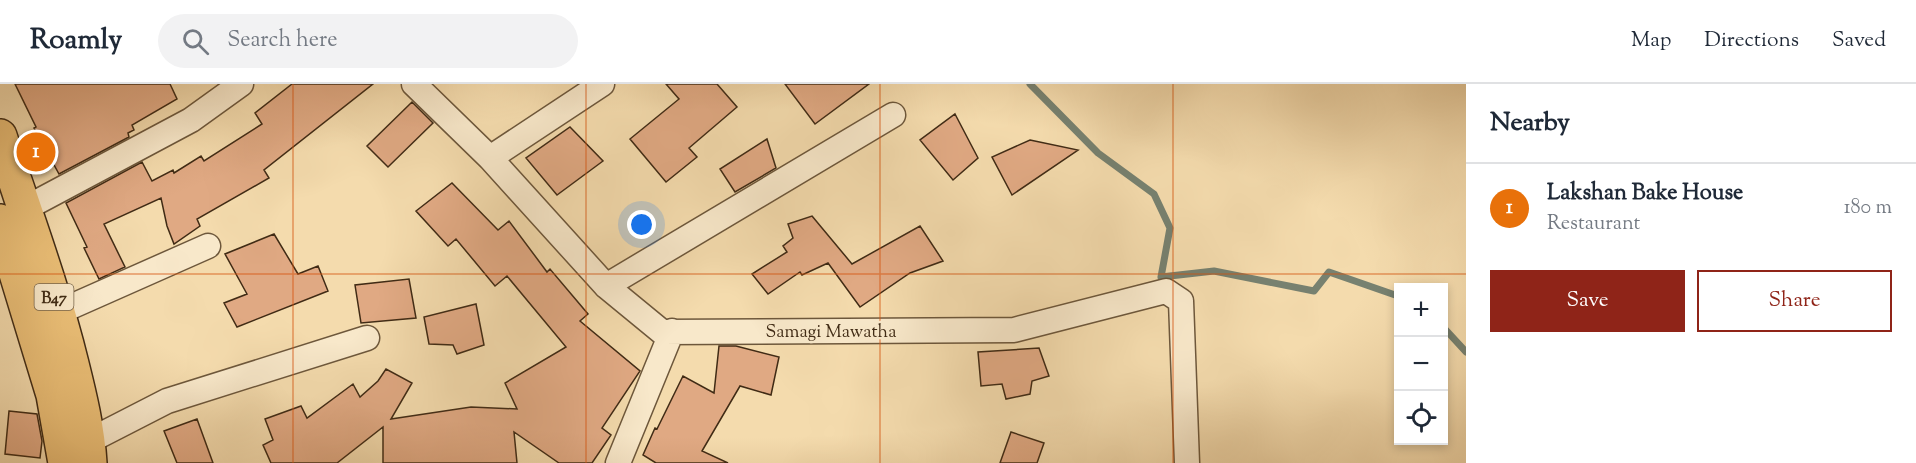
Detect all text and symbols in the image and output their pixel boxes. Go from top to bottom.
search box [158,14,578,68]
text: Roamly [30,21,122,61]
icon: search [179,25,212,58]
text: Search here [227,25,338,57]
text: Map [1631,26,1671,56]
text: Directions [1704,26,1799,56]
text: Saved [1832,26,1886,56]
text: Nearby [1490,105,1570,142]
pin: 1 [16,130,56,174]
text: Lakshan Bake House [1547,178,1743,210]
text: 1 [1506,194,1513,223]
text: 180 m [1844,194,1892,223]
your location [627,210,656,239]
text: Restaurant [1547,210,1640,239]
button: Save [1490,270,1685,332]
button: Share [1697,270,1892,332]
map controls [1394,283,1448,445]
button: + [1394,283,1448,337]
road number: B47 [34,284,74,310]
street label: Samagi Mawatha [766,320,896,346]
button: − [1394,337,1448,391]
button: locate [1394,391,1448,445]

